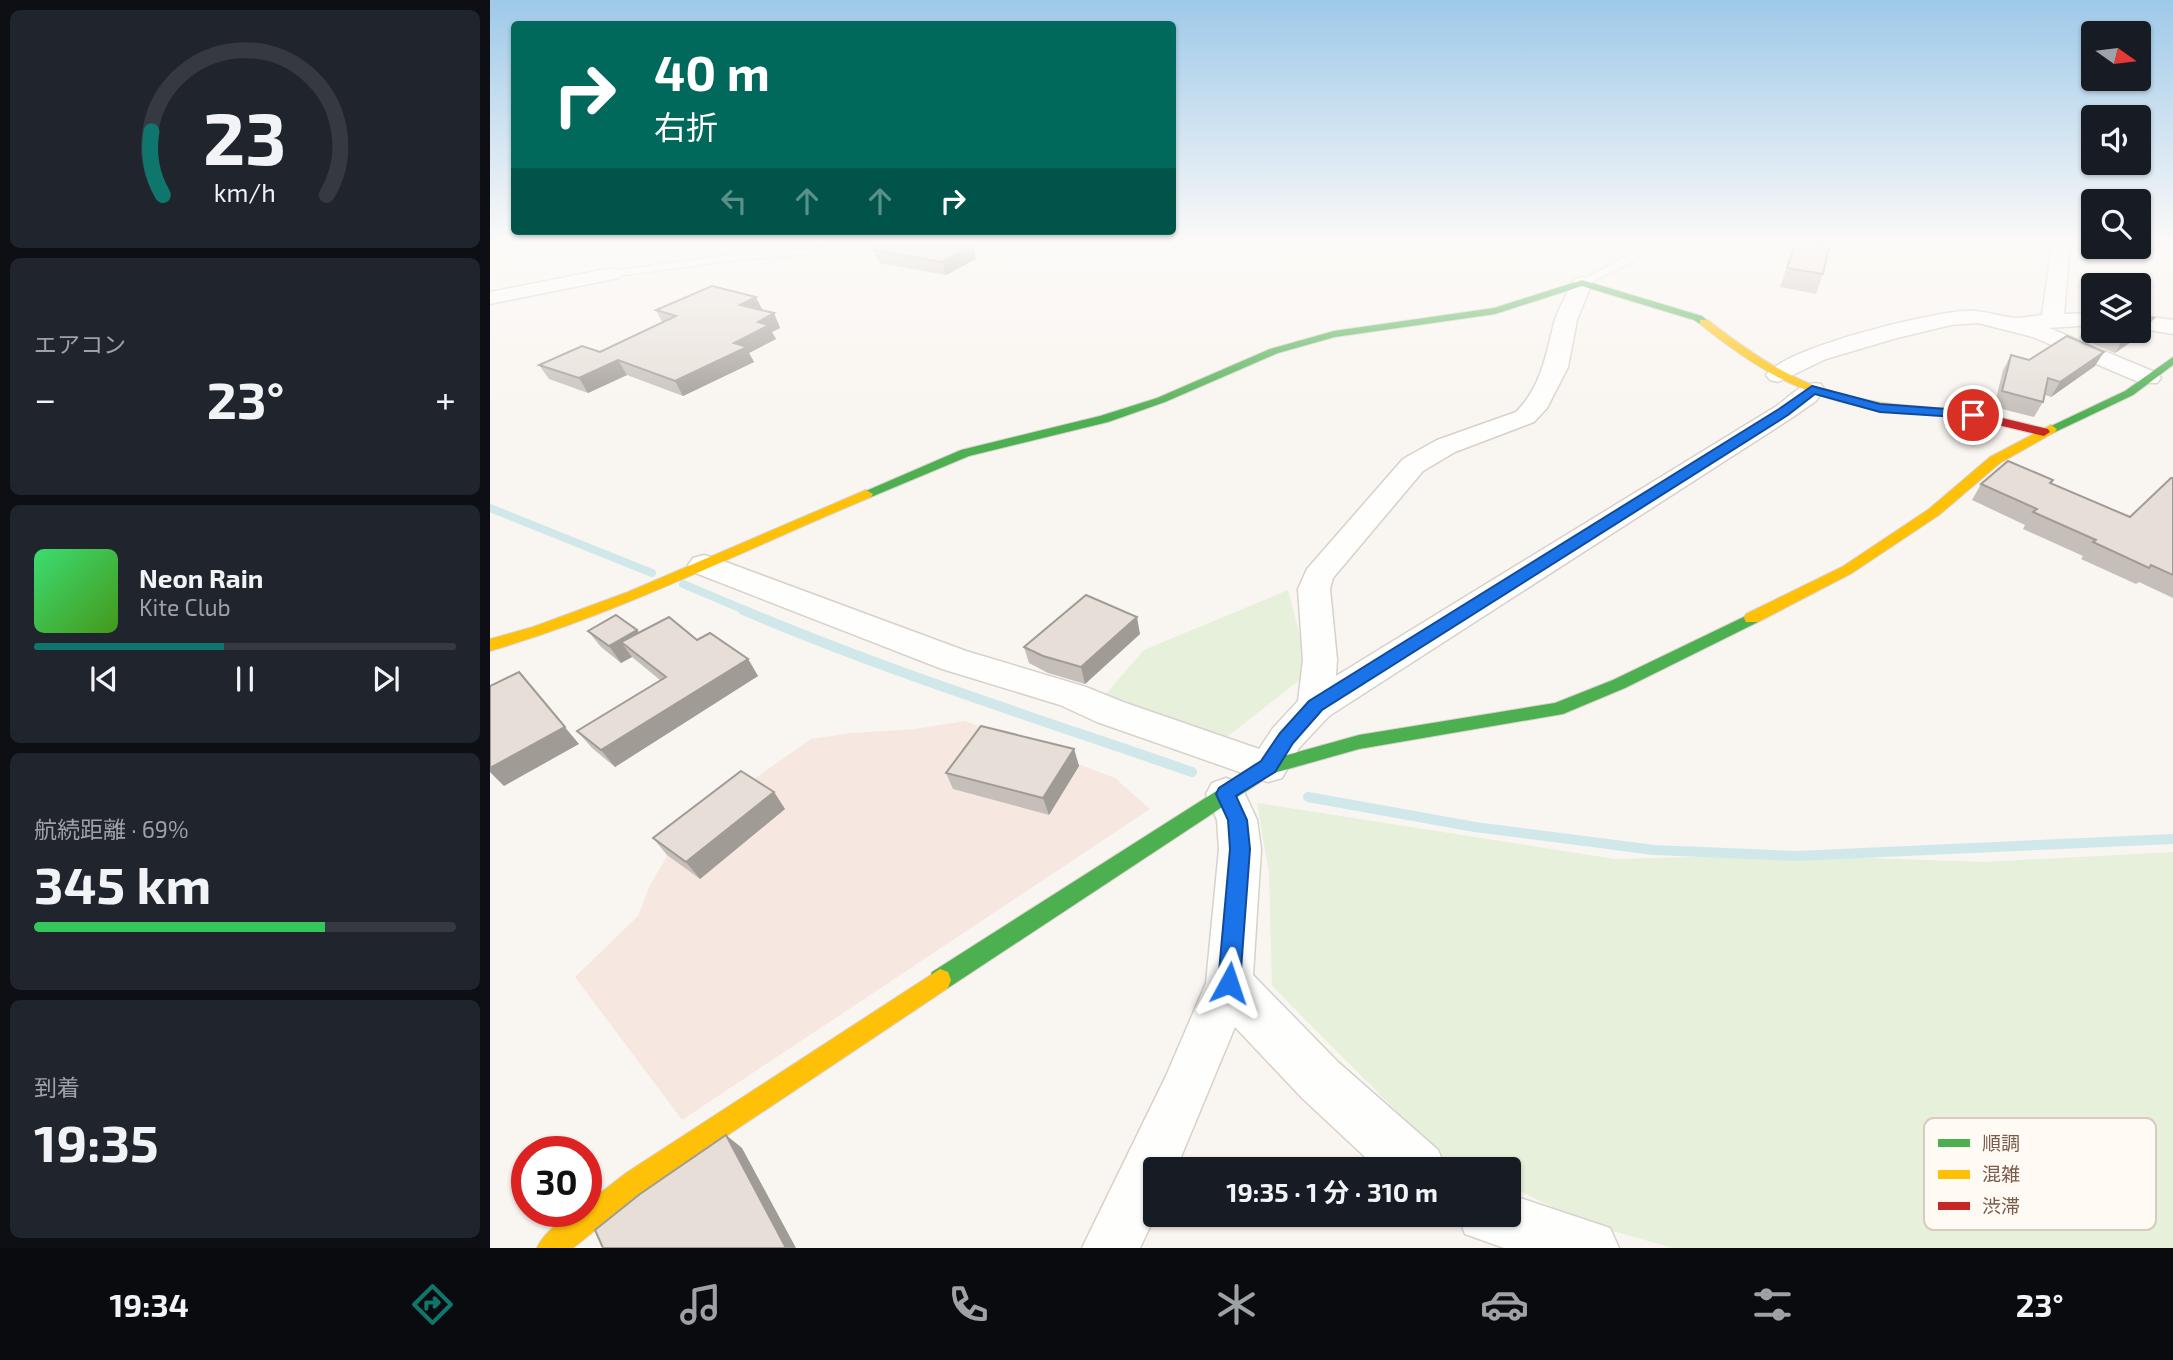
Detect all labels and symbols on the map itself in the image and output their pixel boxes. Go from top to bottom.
north arrow [2081,21,2151,91]
pin [1943,385,2003,445]
position arrow [1192,946,1266,1020]
legend [1924,1118,2156,1230]
text: 順調 [1982,1131,2020,1154]
speed limit sign: 30 [511,1136,602,1227]
text: 混雑 [1982,1162,2020,1185]
text: 渋滞 [1982,1194,2020,1217]

